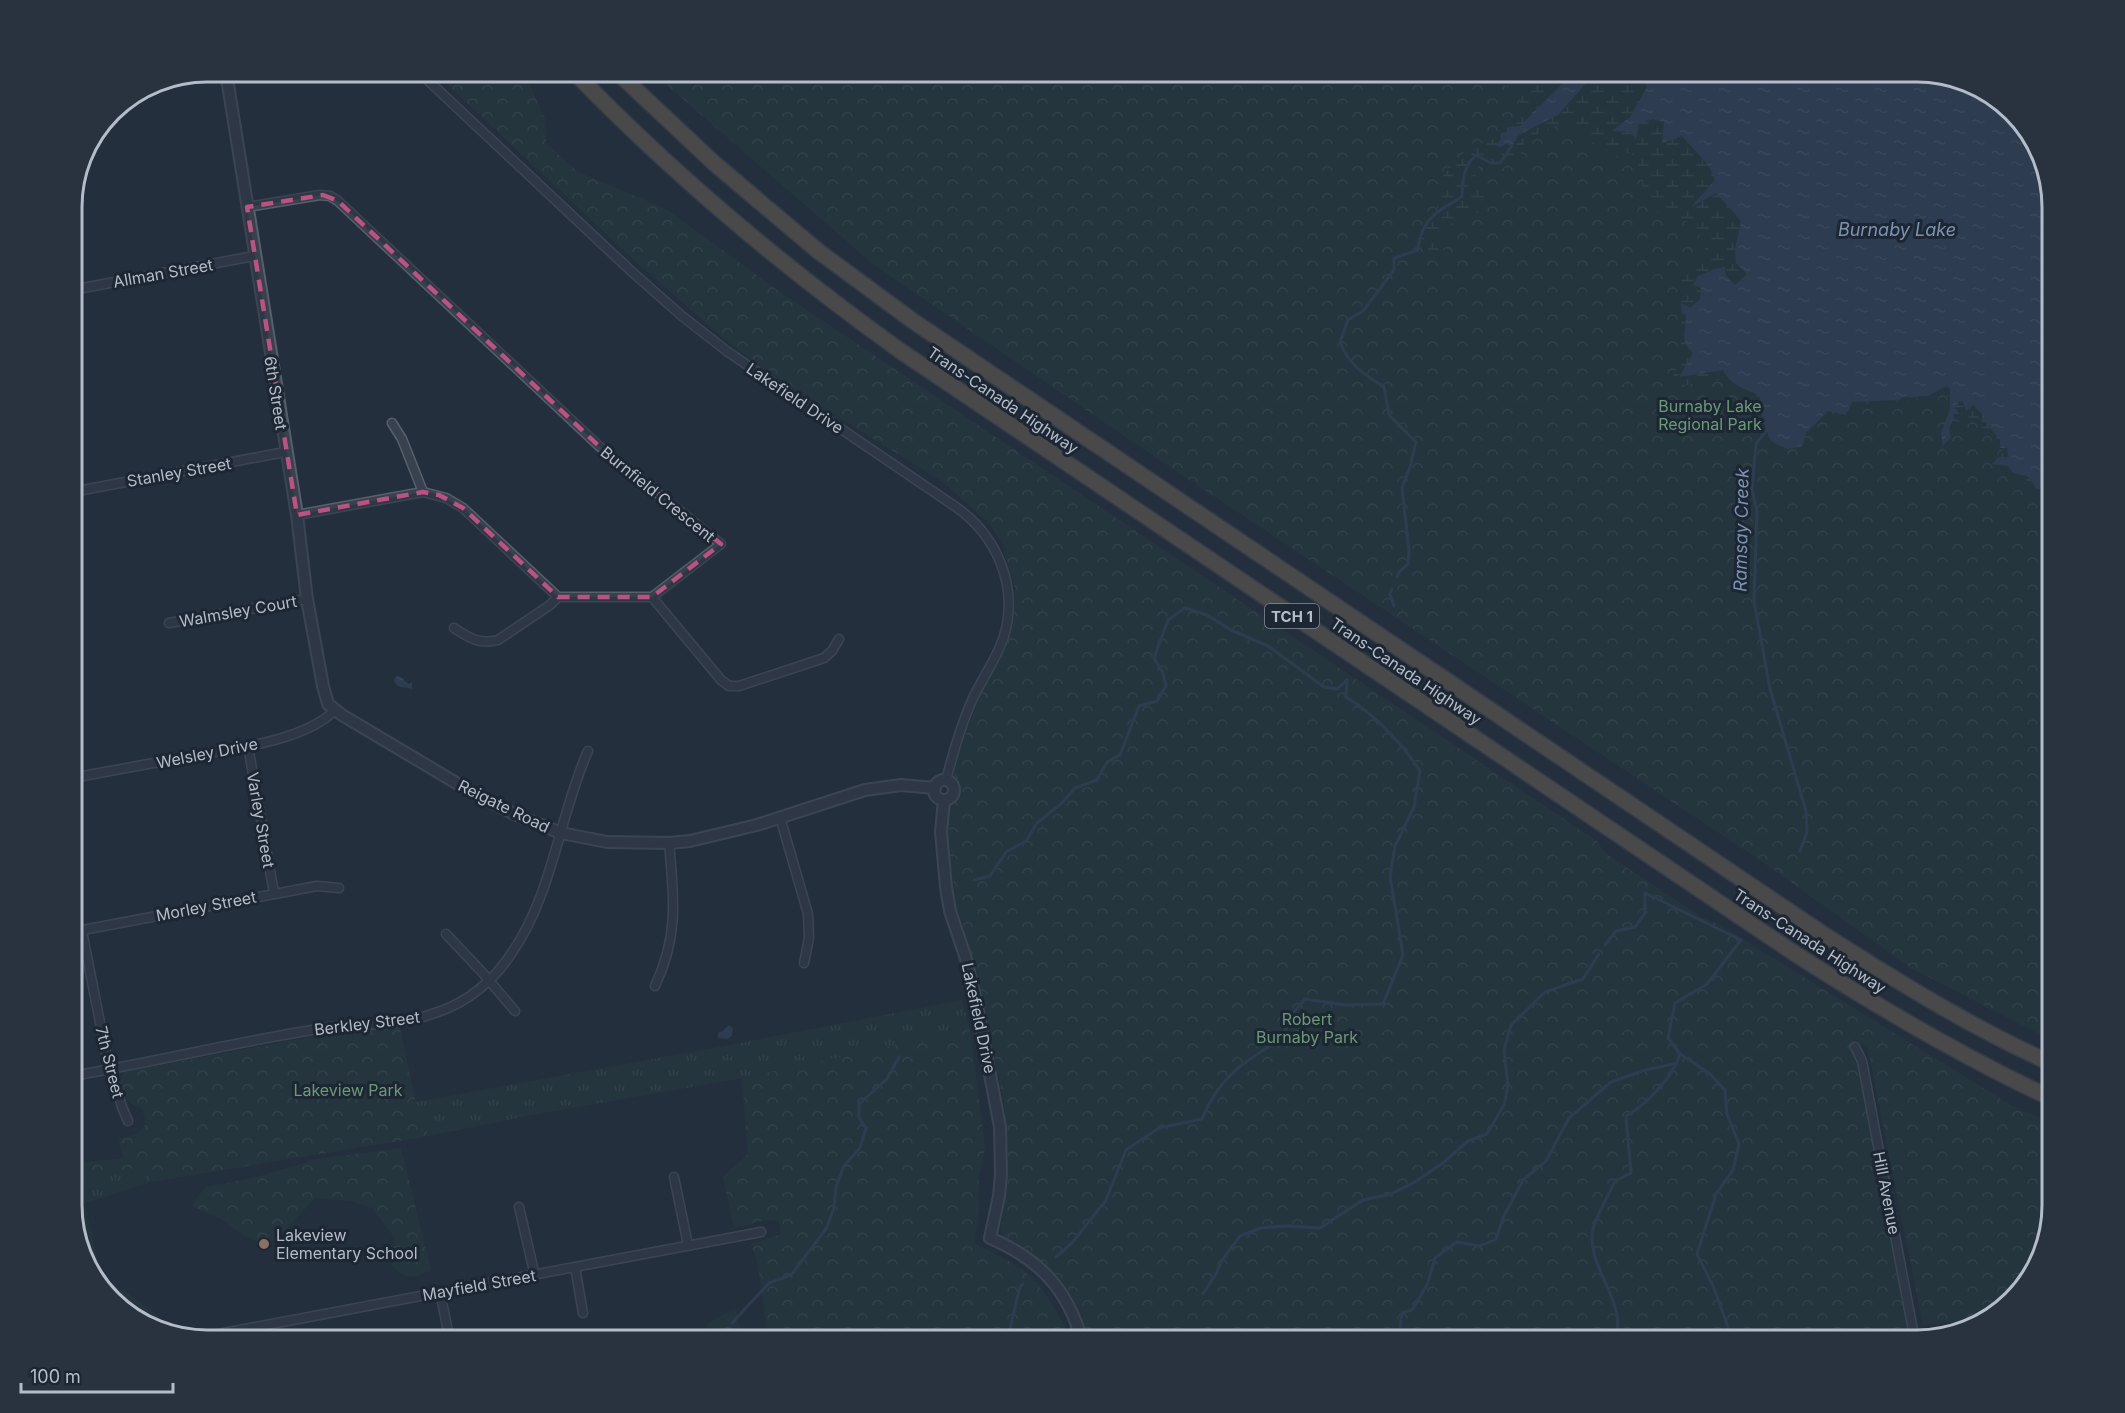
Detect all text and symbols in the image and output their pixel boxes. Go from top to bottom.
water label: Burnaby Lake [1838,219,1956,240]
street label: Allman Street [112,254,214,292]
street label: Trans-Canada Highway [924,342,1082,458]
street label: 6th Street [260,355,292,431]
street label: Lakefield Drive [743,358,847,438]
park label: Burnaby Lake Regional Park [1658,396,1762,434]
street label: Burnfield Crescent [597,442,719,546]
street label: Stanley Street [125,453,233,491]
water label: Ramsay Creek [1729,467,1753,592]
street label: Walmsley Court [178,591,298,631]
road number: TCH 1 [1265,604,1319,628]
street label: Trans-Canada Highway [1327,613,1485,729]
street label: Welsley Drive [155,733,259,773]
street label: Varley Street [243,770,279,870]
street label: Reigate Road [455,775,553,837]
street label: Trans-Canada Highway [1730,884,1890,998]
street label: Morley Street [154,886,258,926]
street label: Lakefield Drive [957,961,1001,1075]
street label: Berkley Street [313,1007,421,1039]
park label: Robert Burnaby Park [1256,1009,1358,1047]
street label: 7th Street [91,1024,129,1100]
park label: Lakeview Park [293,1080,403,1100]
street label: Hill Avenue [1869,1150,1905,1236]
place label: Lakeview Elementary School [276,1225,418,1263]
marker: Lakeview Elementary School [257,1237,271,1251]
street label: Mayfield Street [421,1265,537,1305]
scale bar [21,1356,172,1394]
text: 100 m [30,1366,81,1387]

